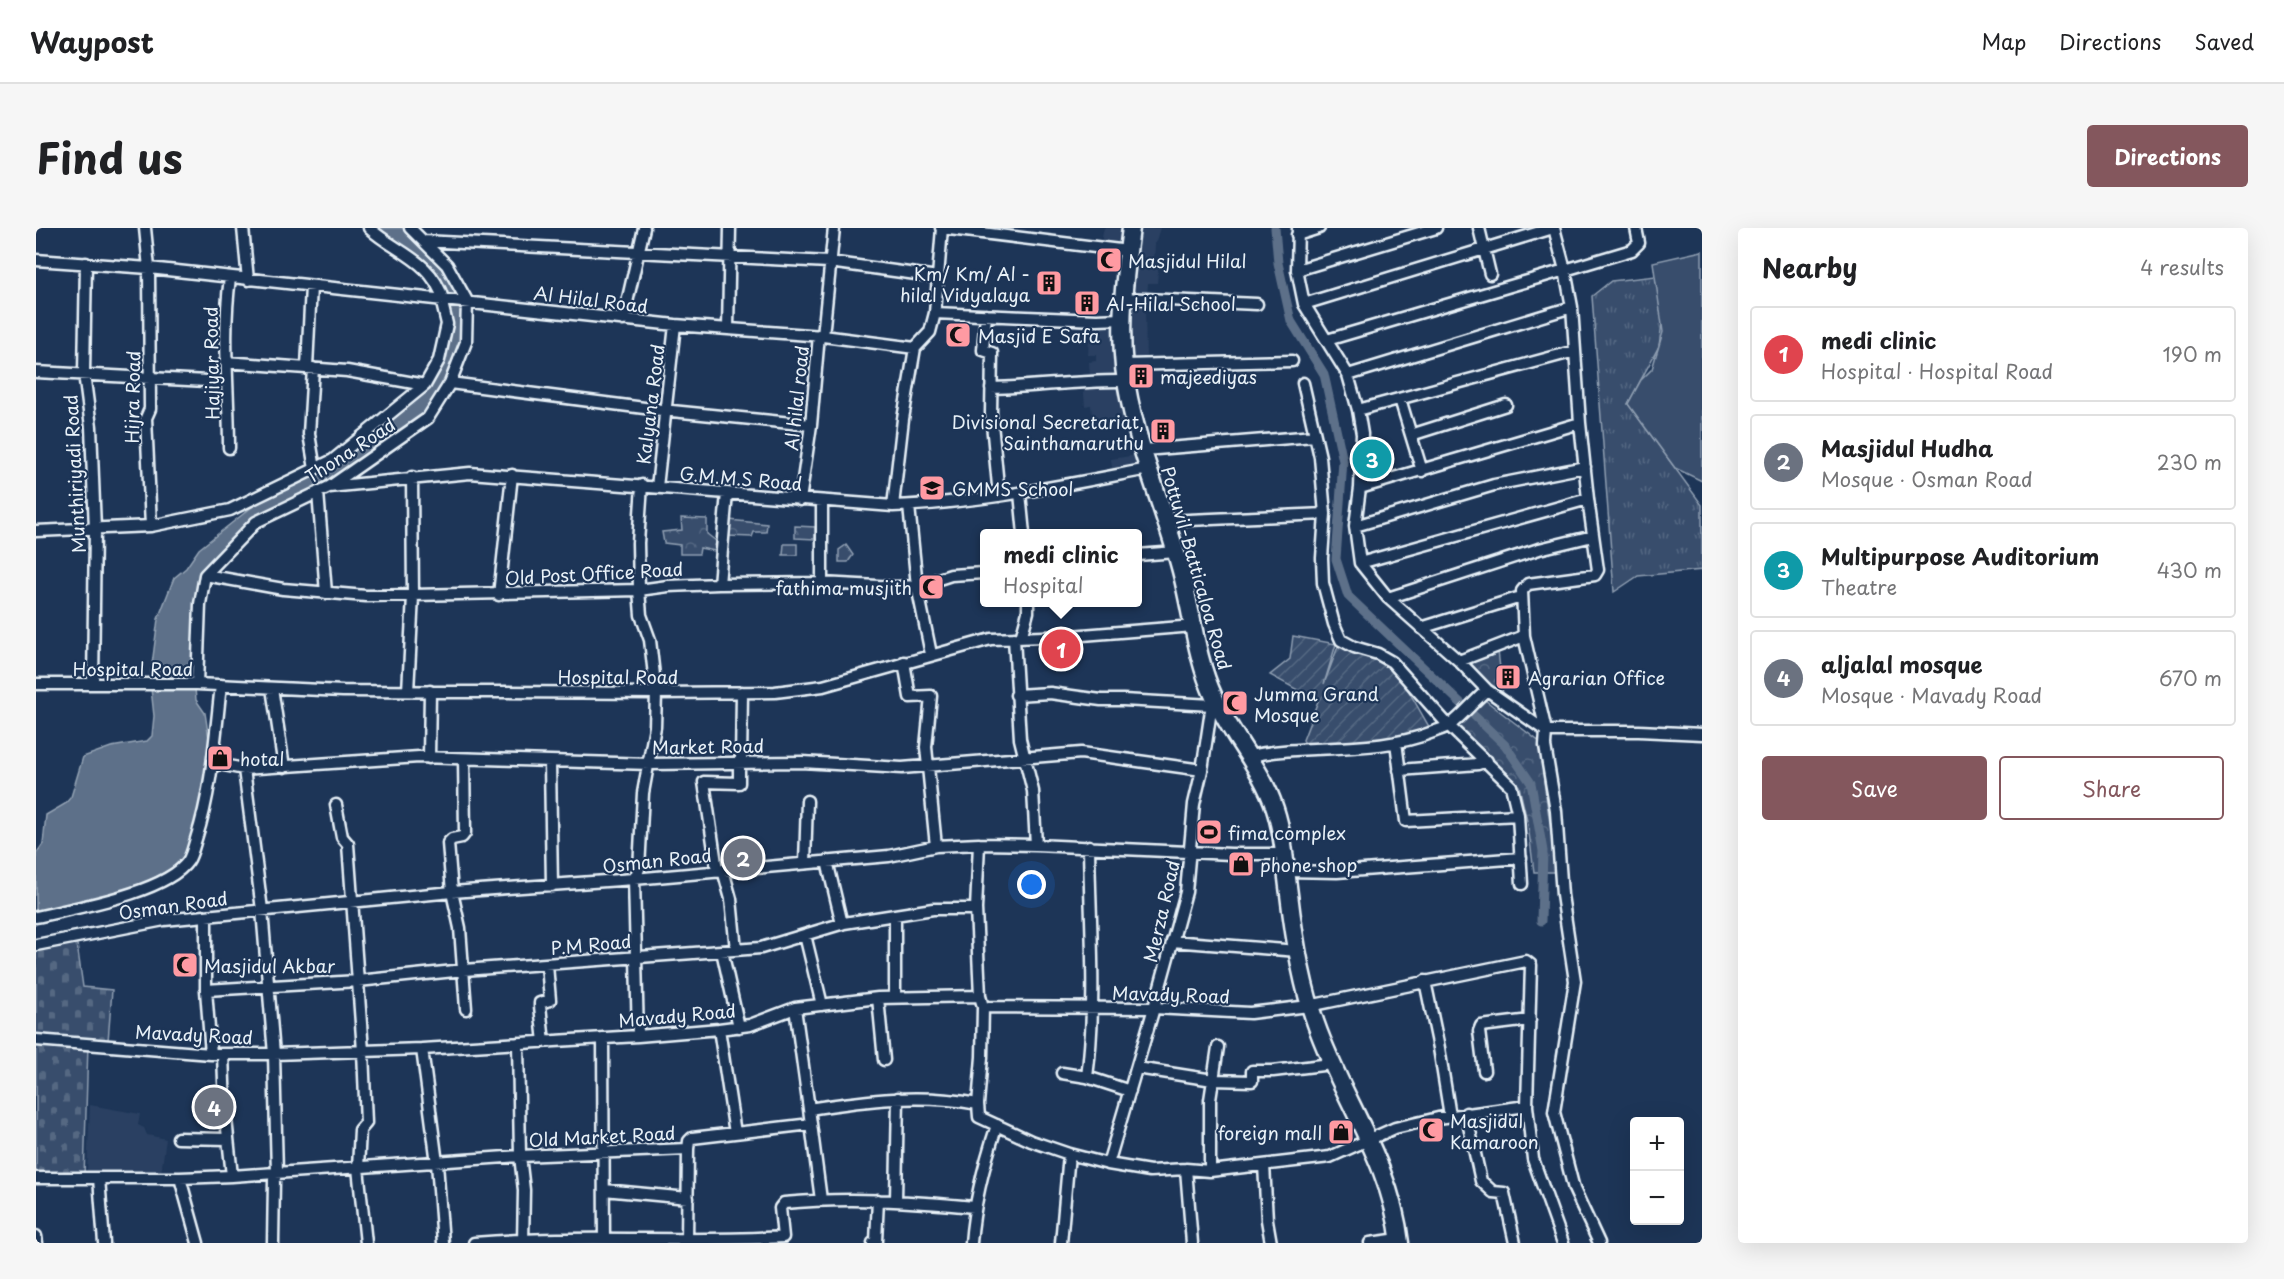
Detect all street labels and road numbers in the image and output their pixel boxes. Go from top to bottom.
street label: Al Hilal Road [532,279,650,319]
street label: Hajiyar Road [197,306,225,420]
street label: Kalyana Road [629,342,671,466]
street label: Al hilal road [777,344,815,452]
street label: Hijra Road [118,350,146,444]
street label: Munthiriyadi Road [56,394,92,554]
street label: Thona Road [300,411,400,489]
street label: G.M.M.S Road [678,459,804,497]
street label: Pottuvil-Batticaloa Road [1155,463,1239,673]
street label: Old Post Office Road [504,555,684,591]
street label: Hospital Road [73,655,193,682]
street label: Hospital Road [558,663,678,690]
street label: Market Road [652,732,764,760]
street label: Osman Road [601,841,713,879]
street label: Merza Road [1136,857,1186,965]
street label: Osman Road [117,884,229,926]
street label: P.M Road [549,927,633,961]
street label: Mavady Road [1112,978,1230,1010]
street label: Mavady Road [617,996,737,1034]
street label: Mavady Road [134,1017,254,1051]
street label: Old Market Road [528,1119,676,1153]

